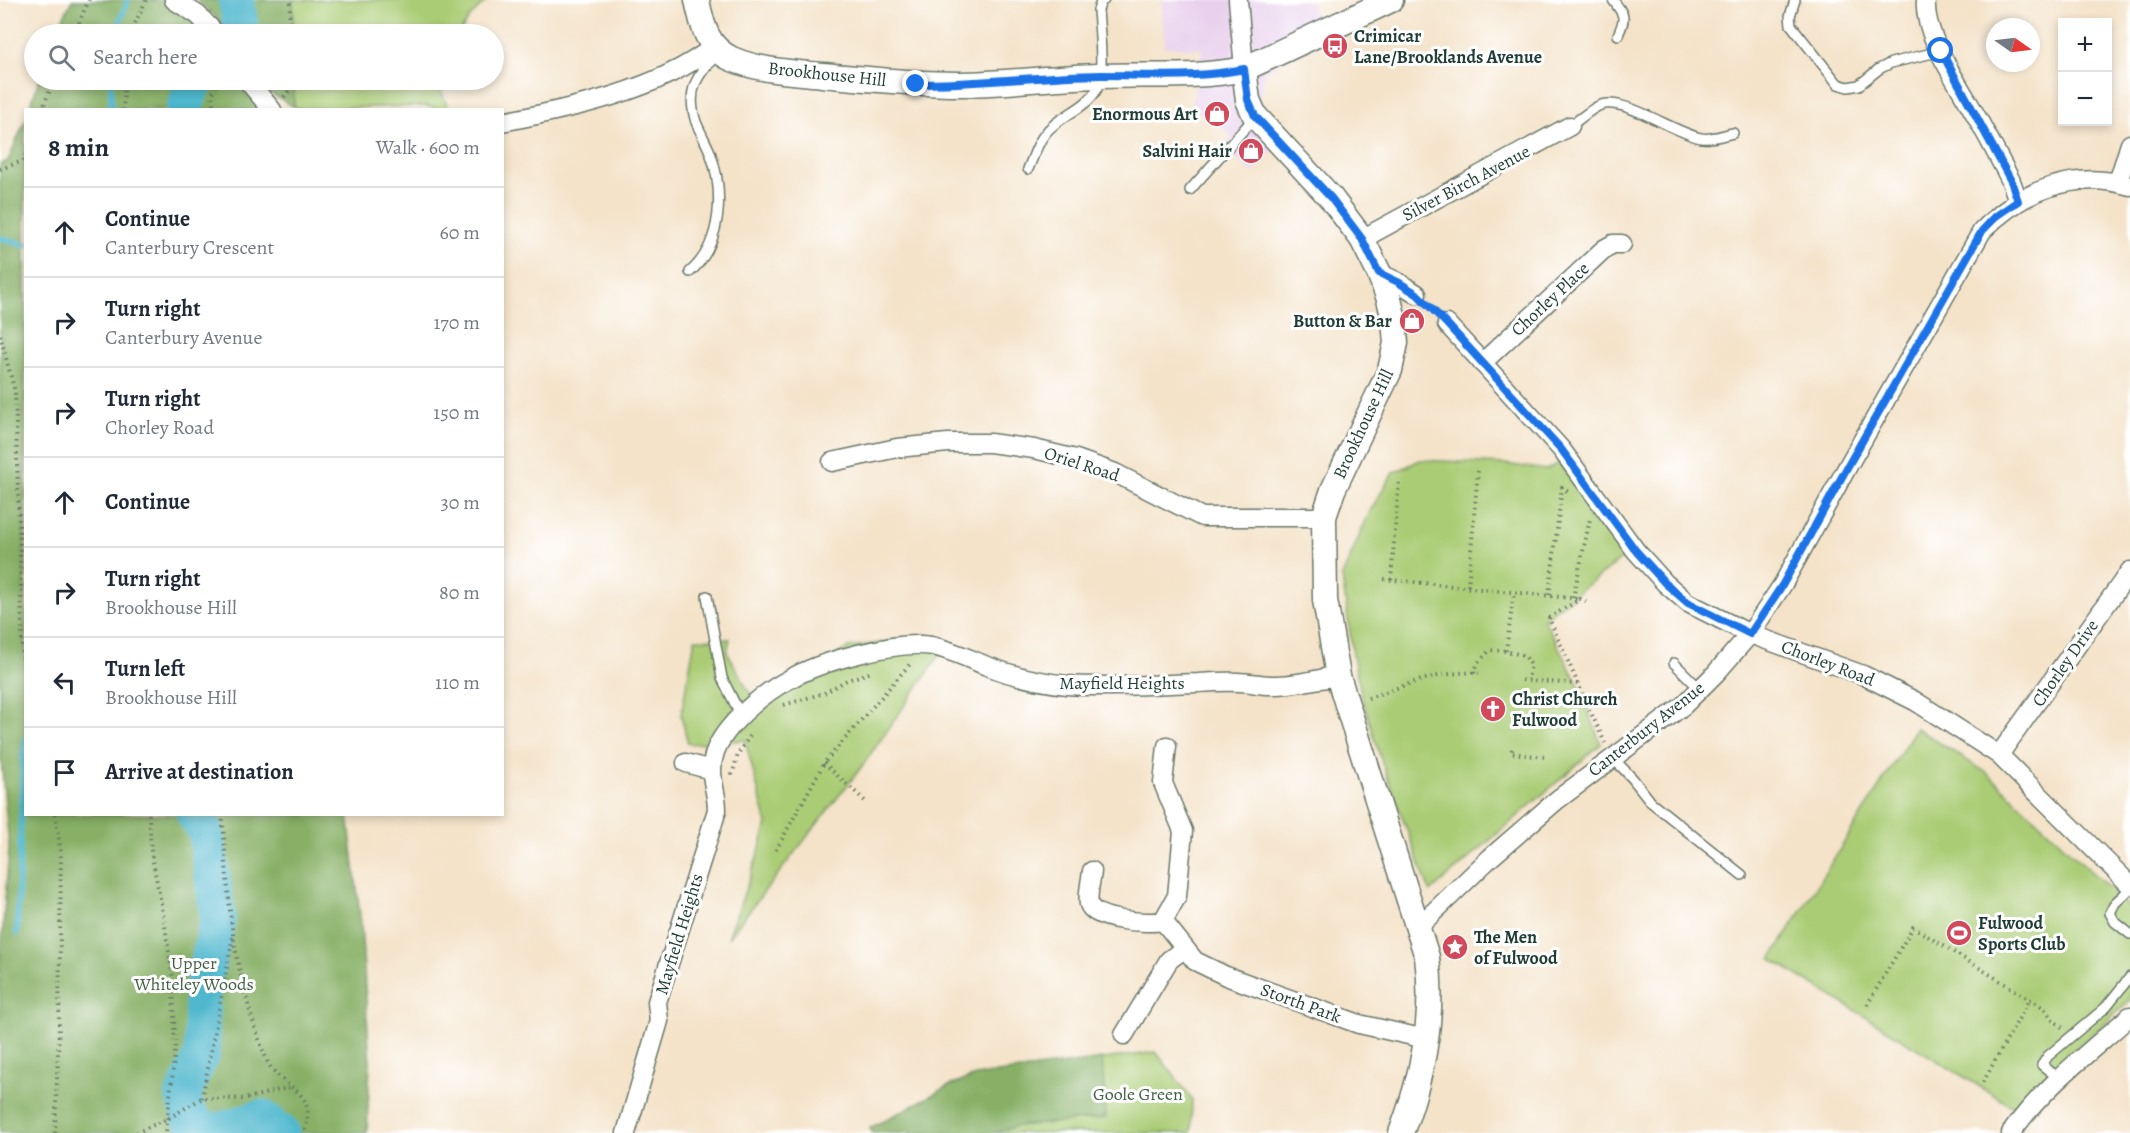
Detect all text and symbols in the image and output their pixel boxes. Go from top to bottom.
north arrow [1986,18,2040,72]
map controls [2058,18,2112,126]
button: + [2058,18,2112,72]
search box [24,24,504,90]
place label: Crimicar Lane/Brooklands Avenue [1354,24,1542,69]
bus stop icon: Crimicar Lane/Brooklands Avenue [1320,31,1350,61]
route start [1927,37,1953,63]
icon: search [45,41,78,74]
text: Search here [93,42,198,72]
street label: Brookhouse Hill [767,56,888,92]
route end [902,70,928,96]
button: − [2058,72,2112,126]
shop icon: Enormous Art [1202,99,1232,129]
place label: Enormous Art [1092,102,1198,126]
text: 8 min [48,130,109,165]
text: Walk · 600 m [376,134,480,161]
shop icon: Salvini Hair [1236,136,1266,166]
place label: Salvini Hair [1142,139,1233,163]
street label: Silver Birch Avenue [1398,139,1534,227]
text: Continue [105,204,190,234]
icon: ahead [48,216,81,249]
text: 60 m [440,219,480,246]
text: Canterbury Crescent [105,234,274,261]
street label: Chorley Place [1506,256,1594,342]
text: Turn right [105,294,201,324]
icon: right [48,306,81,339]
shop icon: Button & Bar [1397,306,1427,336]
text: 170 m [434,309,480,336]
place label: Button & Bar [1293,309,1393,333]
text: Canterbury Avenue [105,324,262,351]
street label: Brookhouse Hill [1327,365,1399,483]
text: Turn right [105,384,201,414]
icon: right [48,396,81,429]
text: 150 m [433,399,480,426]
text: Chorley Road [105,414,214,441]
street label: Oriel Road [1041,441,1123,488]
icon: ahead [48,486,81,519]
text: Continue [105,487,190,517]
text: 30 m [440,489,480,516]
text: Turn right [105,564,201,594]
icon: right [48,576,81,609]
text: 80 m [439,579,480,606]
text: Brookhouse Hill [105,594,237,621]
street label: Chorley Drive [2026,615,2104,711]
street label: Chorley Road [1778,634,1878,692]
text: Turn left [105,654,185,684]
icon: left [48,666,81,699]
text: 110 m [435,669,480,696]
street label: Mayfield Heights [1059,671,1185,695]
street label: Canterbury Avenue [1583,676,1709,782]
text: Brookhouse Hill [105,684,237,711]
place label: Christ Church Fulwood [1512,687,1618,732]
church icon: Christ Church Fulwood [1478,694,1508,724]
icon: arrive [48,756,81,789]
text: Arrive at destination [105,757,294,787]
street label: Mayfield Heights [649,870,709,998]
place label: Fulwood Sports Club [1978,911,2065,956]
sports icon: Fulwood Sports Club [1944,918,1974,948]
place label: The Men of Fulwood [1474,925,1558,970]
place icon: The Men of Fulwood [1440,932,1470,962]
park label: Upper Whiteley Woods [133,951,254,996]
street label: Storth Park [1257,977,1345,1029]
park label: Goole Green [1093,1082,1183,1106]

